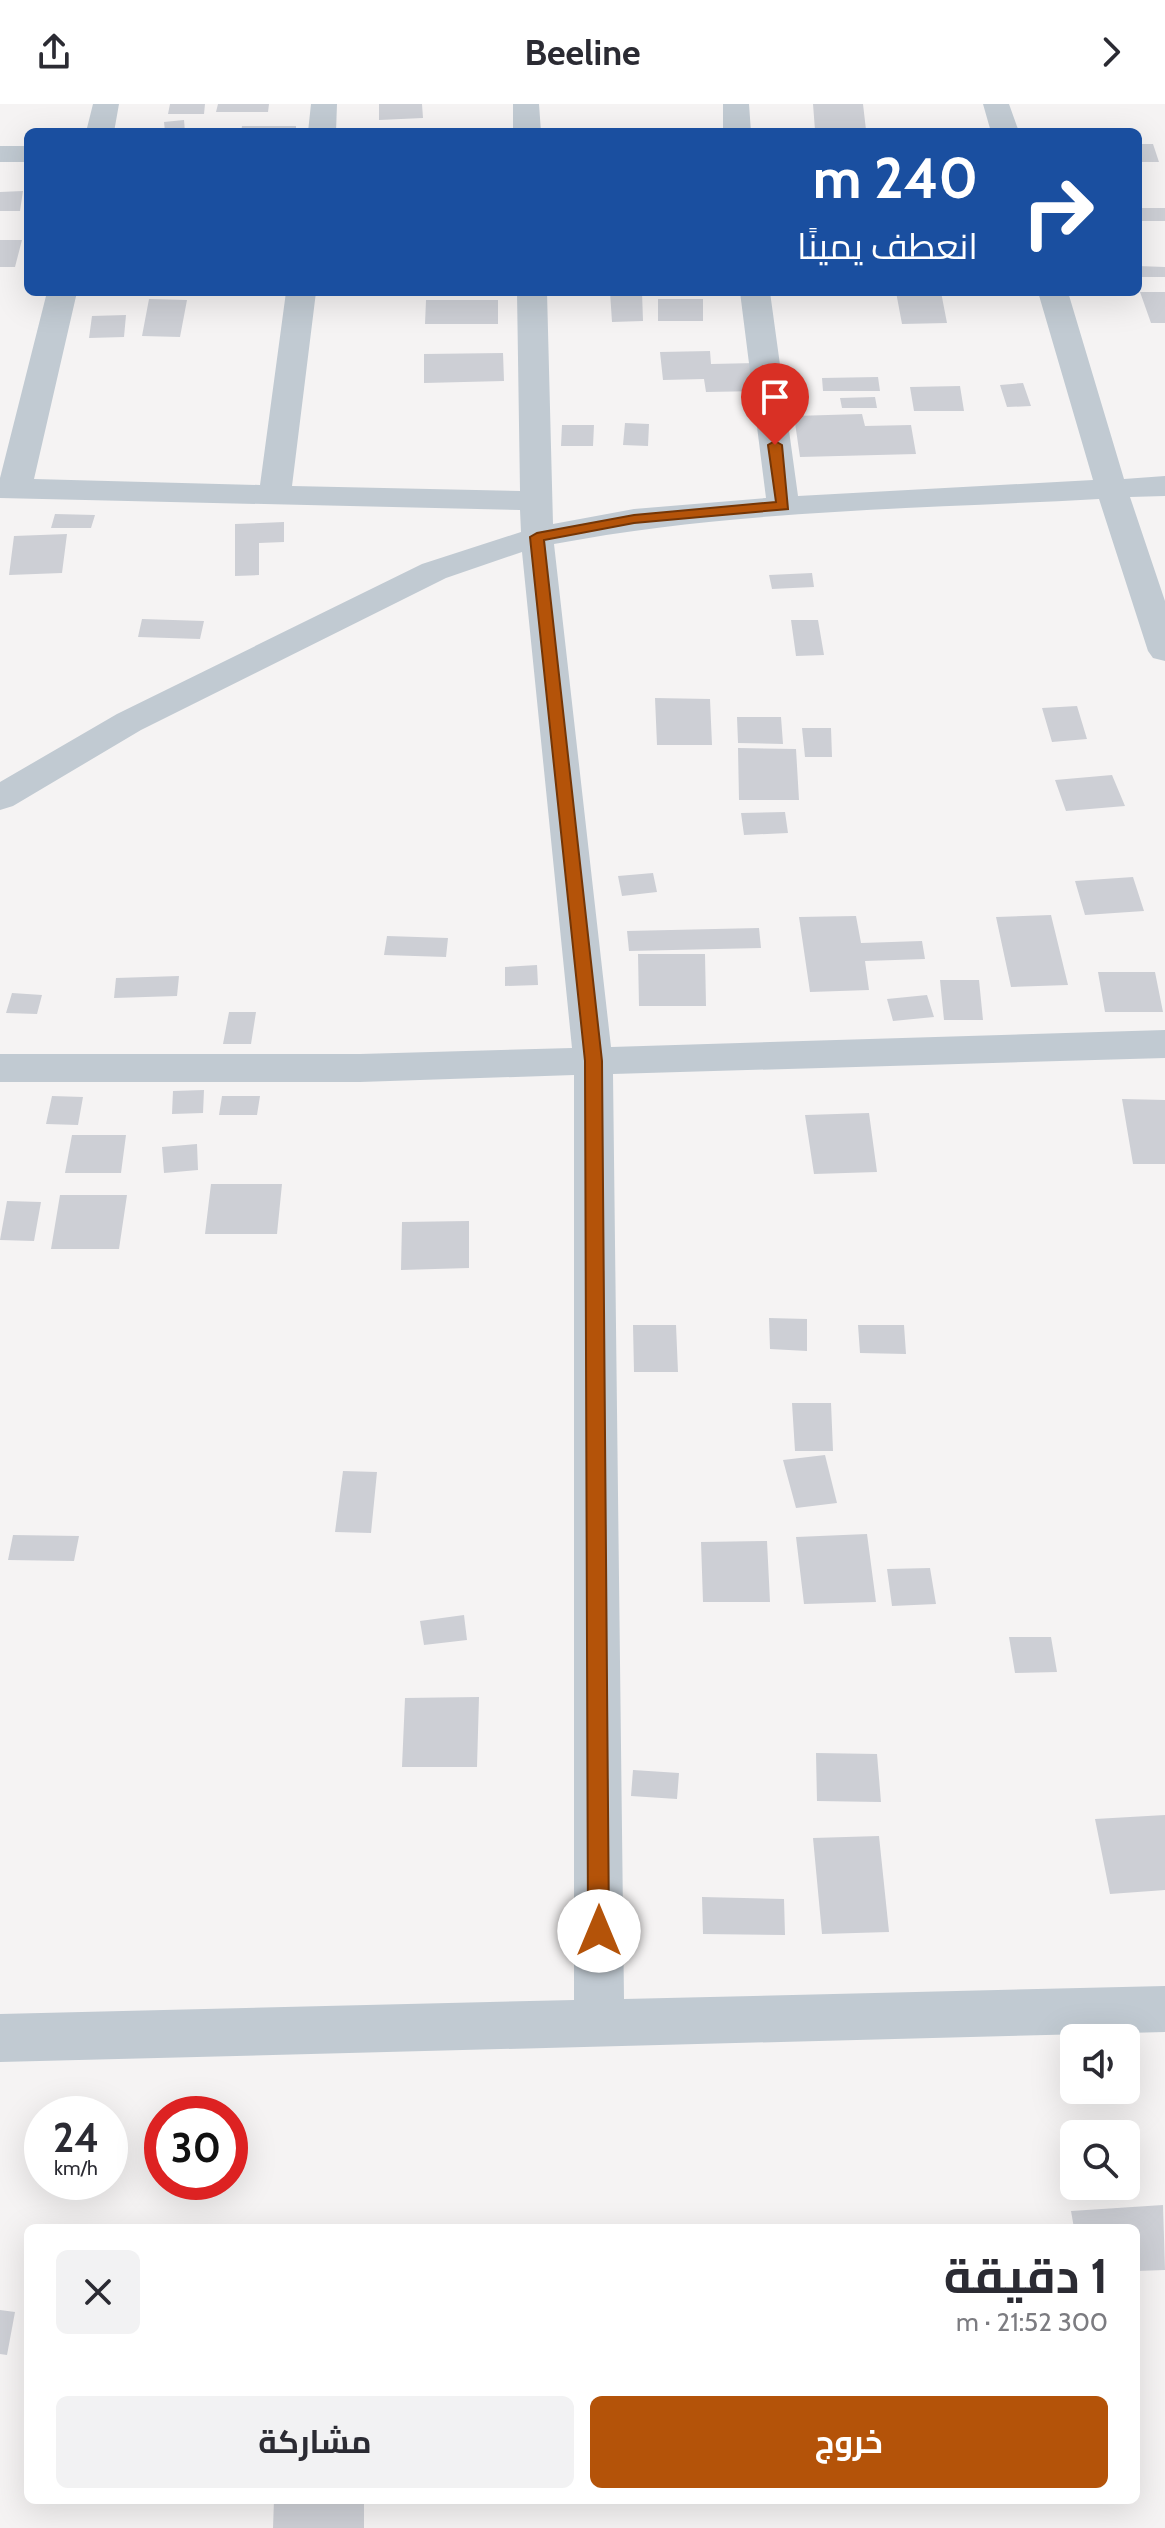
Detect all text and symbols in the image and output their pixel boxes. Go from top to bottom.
icon: share [32,30,76,74]
text: Beeline [524,30,641,74]
icon: forward [1089,30,1133,74]
text: 240 m [813,144,978,212]
icon: right [1006,160,1110,264]
text: انعطف يمينًا [797,224,978,268]
pin [741,363,809,445]
icon: arrive [753,375,797,419]
position arrow [557,1889,641,1973]
map controls [1060,2024,1140,2200]
button: sound [1060,2024,1140,2104]
speed limit sign: 30 [144,2096,248,2200]
text: 24 [53,2113,99,2162]
button: search [1060,2120,1140,2200]
text: km/h [54,2156,98,2180]
text: 1 دقيقة [944,2247,1108,2305]
button: close [56,2250,140,2334]
text: 300 m · 21:52 [956,2306,1108,2338]
button: مشاركة [56,2396,574,2488]
button: خروج [590,2396,1108,2488]

